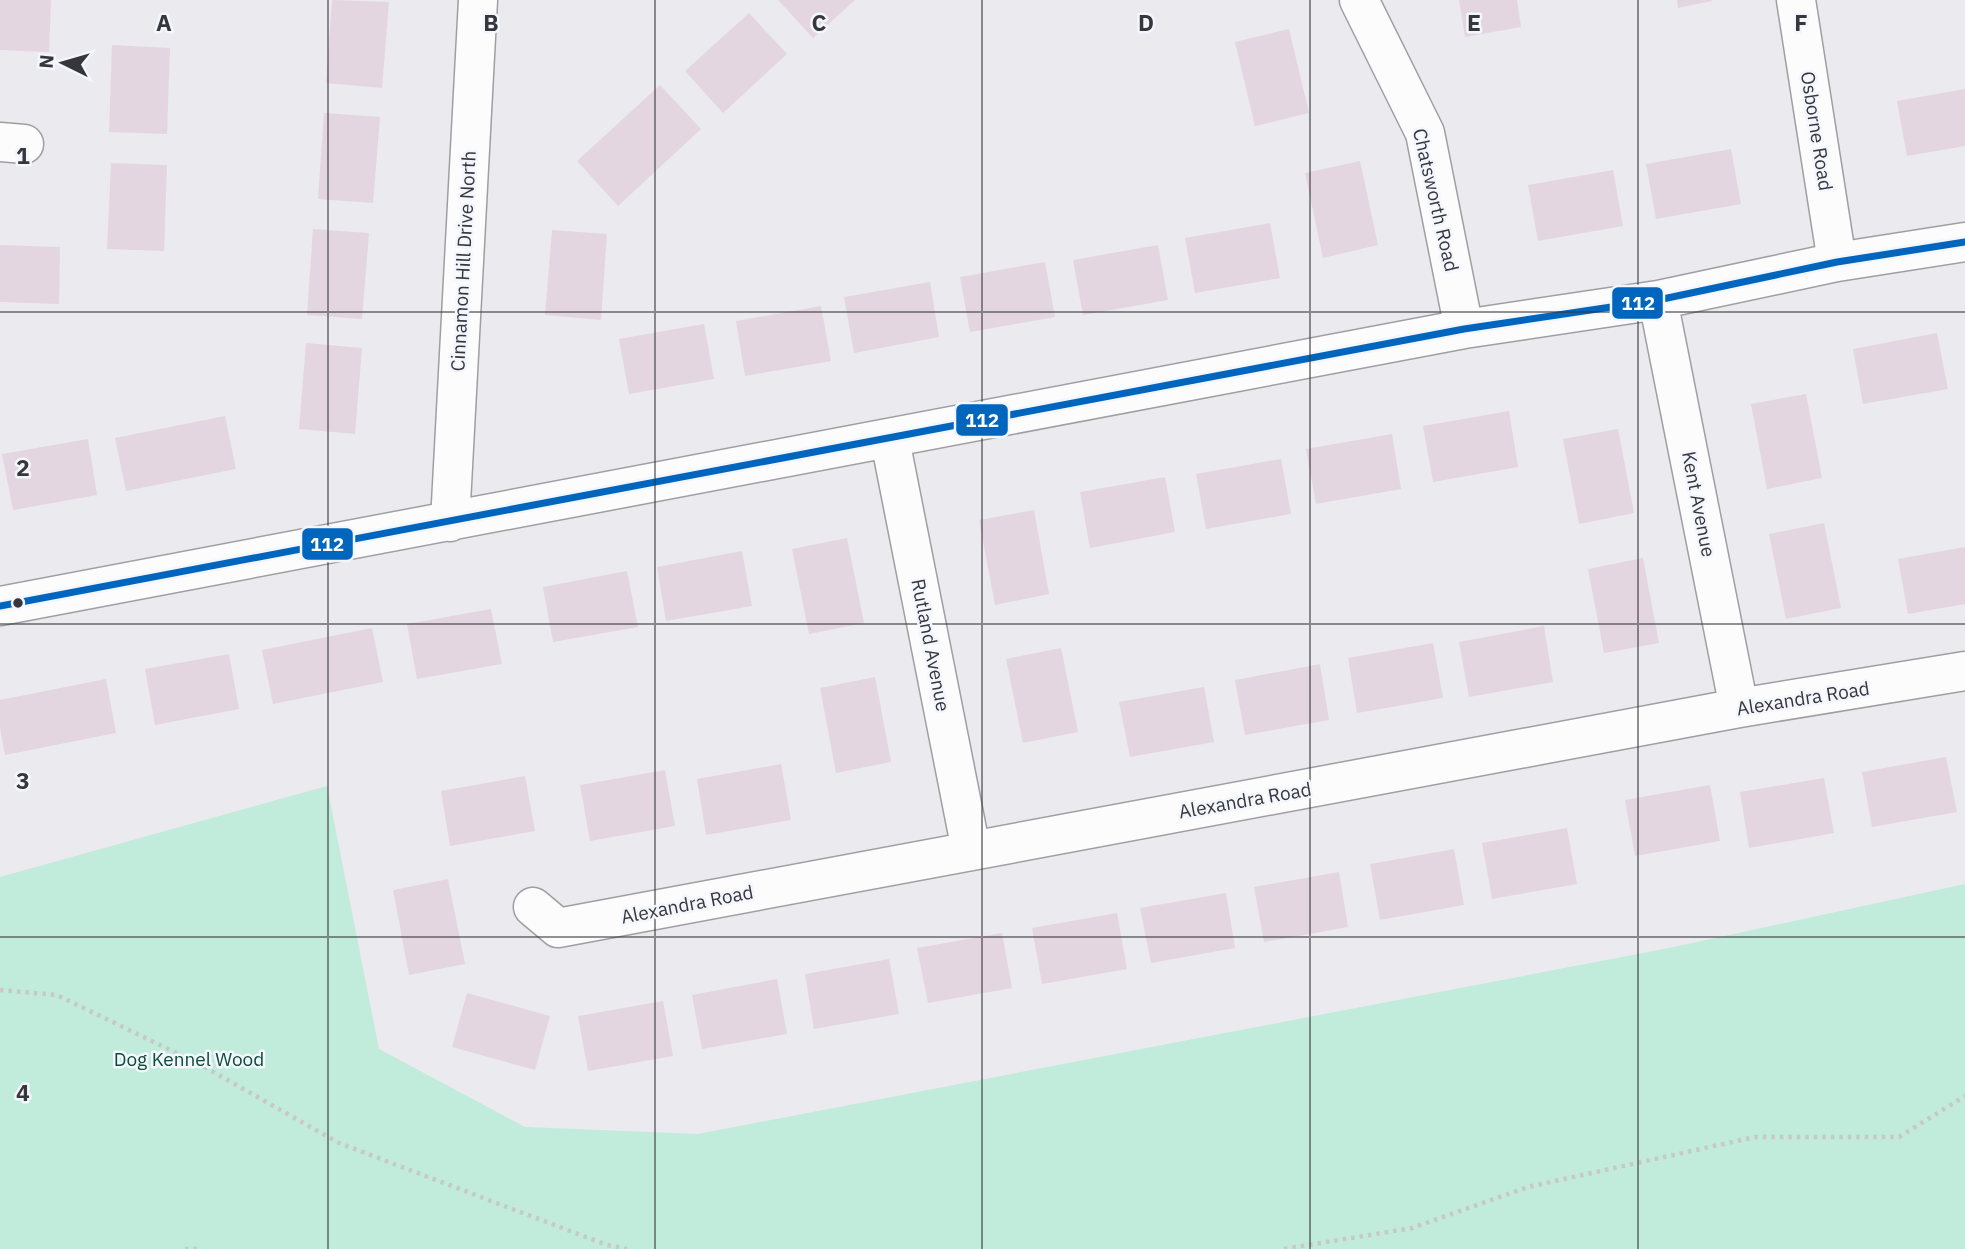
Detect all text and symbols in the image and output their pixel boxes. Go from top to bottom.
text: A [156,7,172,37]
text: B [483,7,499,37]
text: C [812,7,827,37]
text: D [1138,7,1154,37]
text: E [1467,7,1481,37]
text: F [1794,7,1808,37]
north arrow [28,28,98,98]
text: N [34,54,59,69]
street label: Osborne Road [1796,69,1838,193]
street label: Chatsworth Road [1408,126,1464,274]
text: 1 [16,140,30,170]
street label: Cinnamon Hill Drive North [445,150,481,372]
line badge: 112 [1611,286,1664,320]
text: 112 [1621,291,1655,315]
line badge: 112 [955,403,1009,437]
text: 112 [965,408,999,432]
street label: Kent Avenue [1677,449,1721,559]
text: 2 [16,452,30,482]
line badge: 112 [301,527,354,561]
text: 112 [310,532,344,556]
street label: Rutland Avenue [906,577,956,713]
unlabelled marker [11,596,25,610]
street label: Alexandra Road [1735,676,1871,720]
text: 3 [16,765,30,795]
street label: Alexandra Road [1177,777,1313,823]
street label: Alexandra Road [619,879,755,929]
park label: Dog Kennel Wood [114,1047,264,1071]
text: 4 [16,1077,30,1107]

